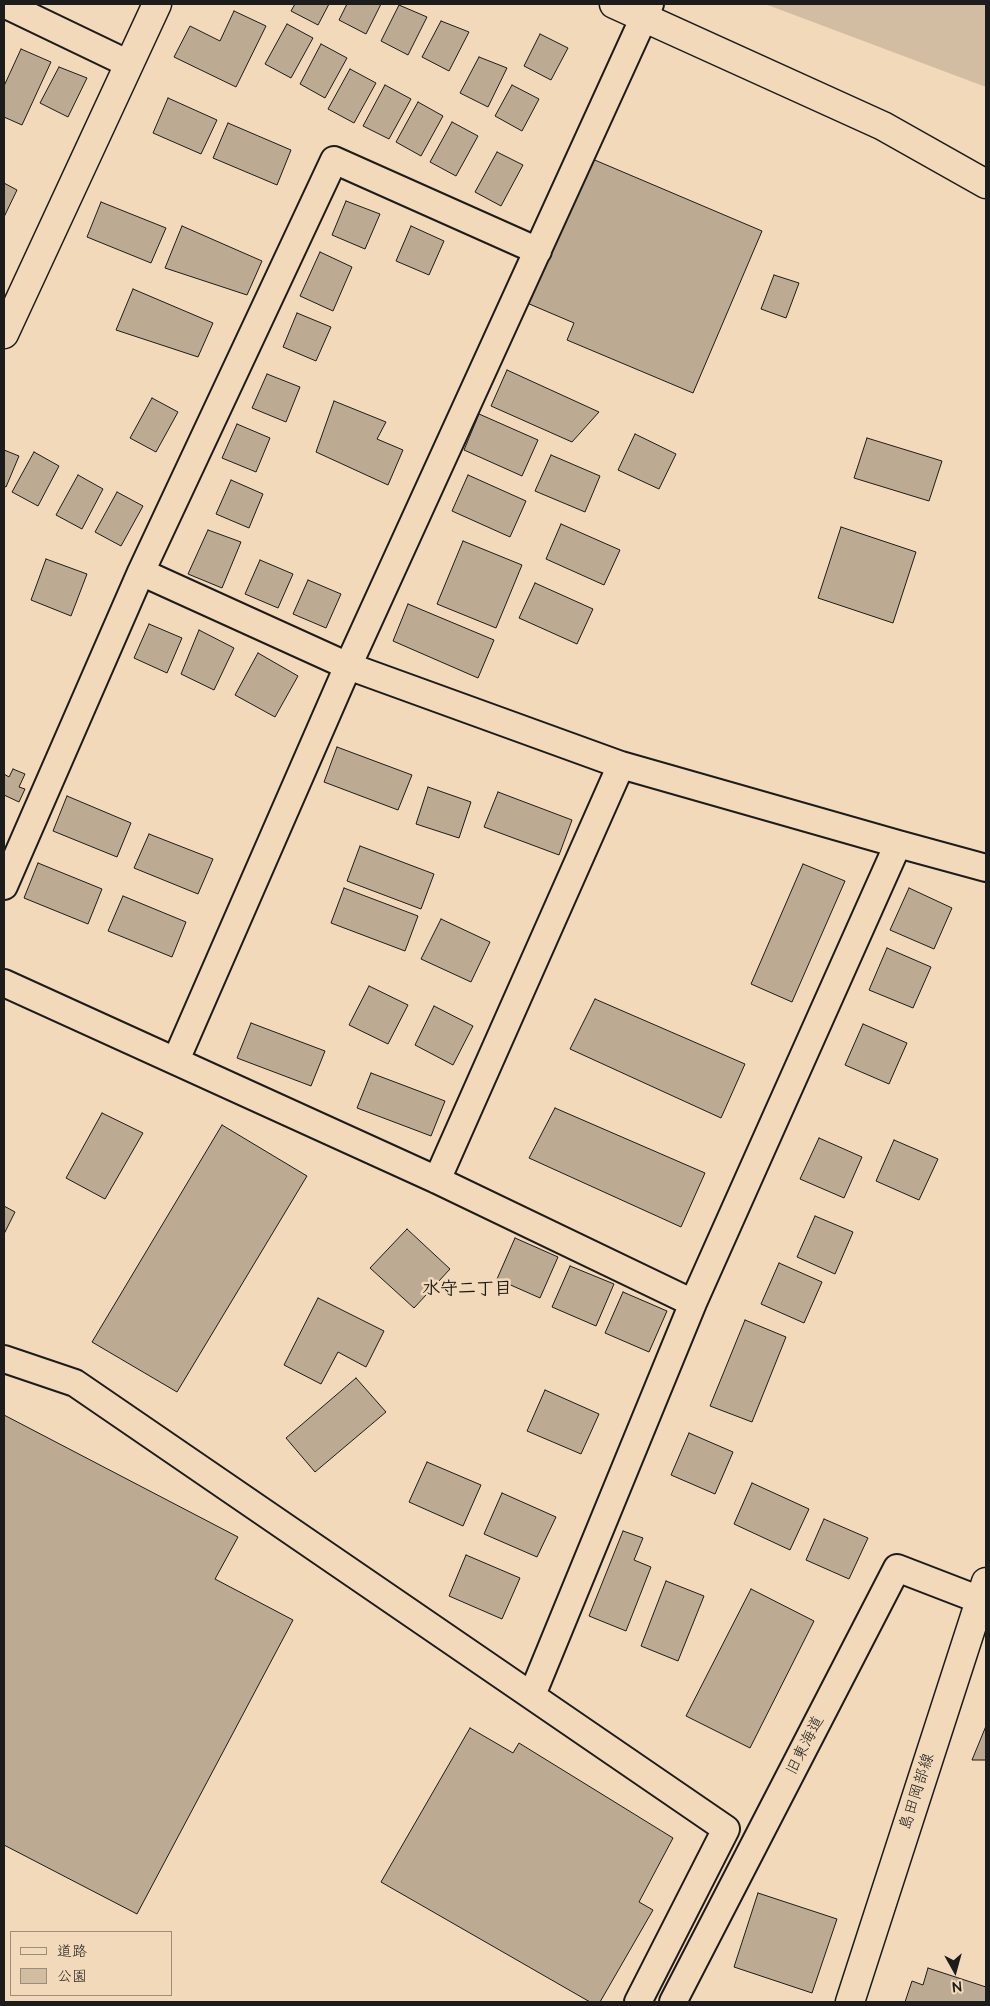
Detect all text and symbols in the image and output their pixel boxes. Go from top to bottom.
district label: 水守二丁目 [422,1279,512,1301]
street label: 旧東海道 [783,1713,829,1779]
street label: 島田岡部線 [897,1751,939,1833]
legend [10,1931,172,1996]
text: 道路 [57,1941,87,1962]
north arrow [930,1946,980,1996]
text: 公園 [57,1966,87,1987]
text: N [951,1975,962,1996]

